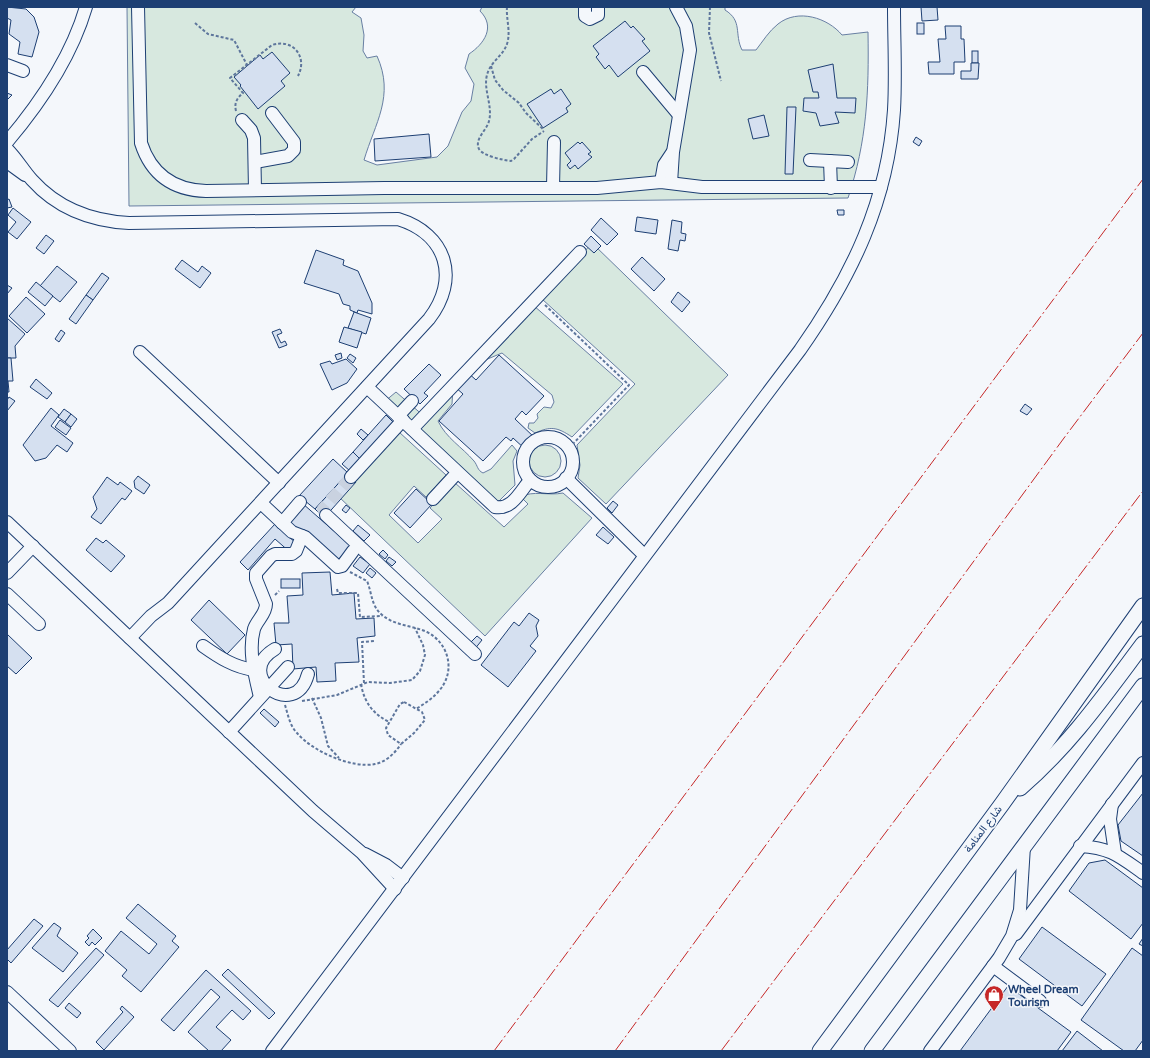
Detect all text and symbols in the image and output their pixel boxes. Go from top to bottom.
street label: شارع المنامة [961,803,1006,856]
place label: Wheel Dream Tourism [1007,983,1079,1009]
shop icon: Wheel Dream Tourism [983,984,1005,1012]

